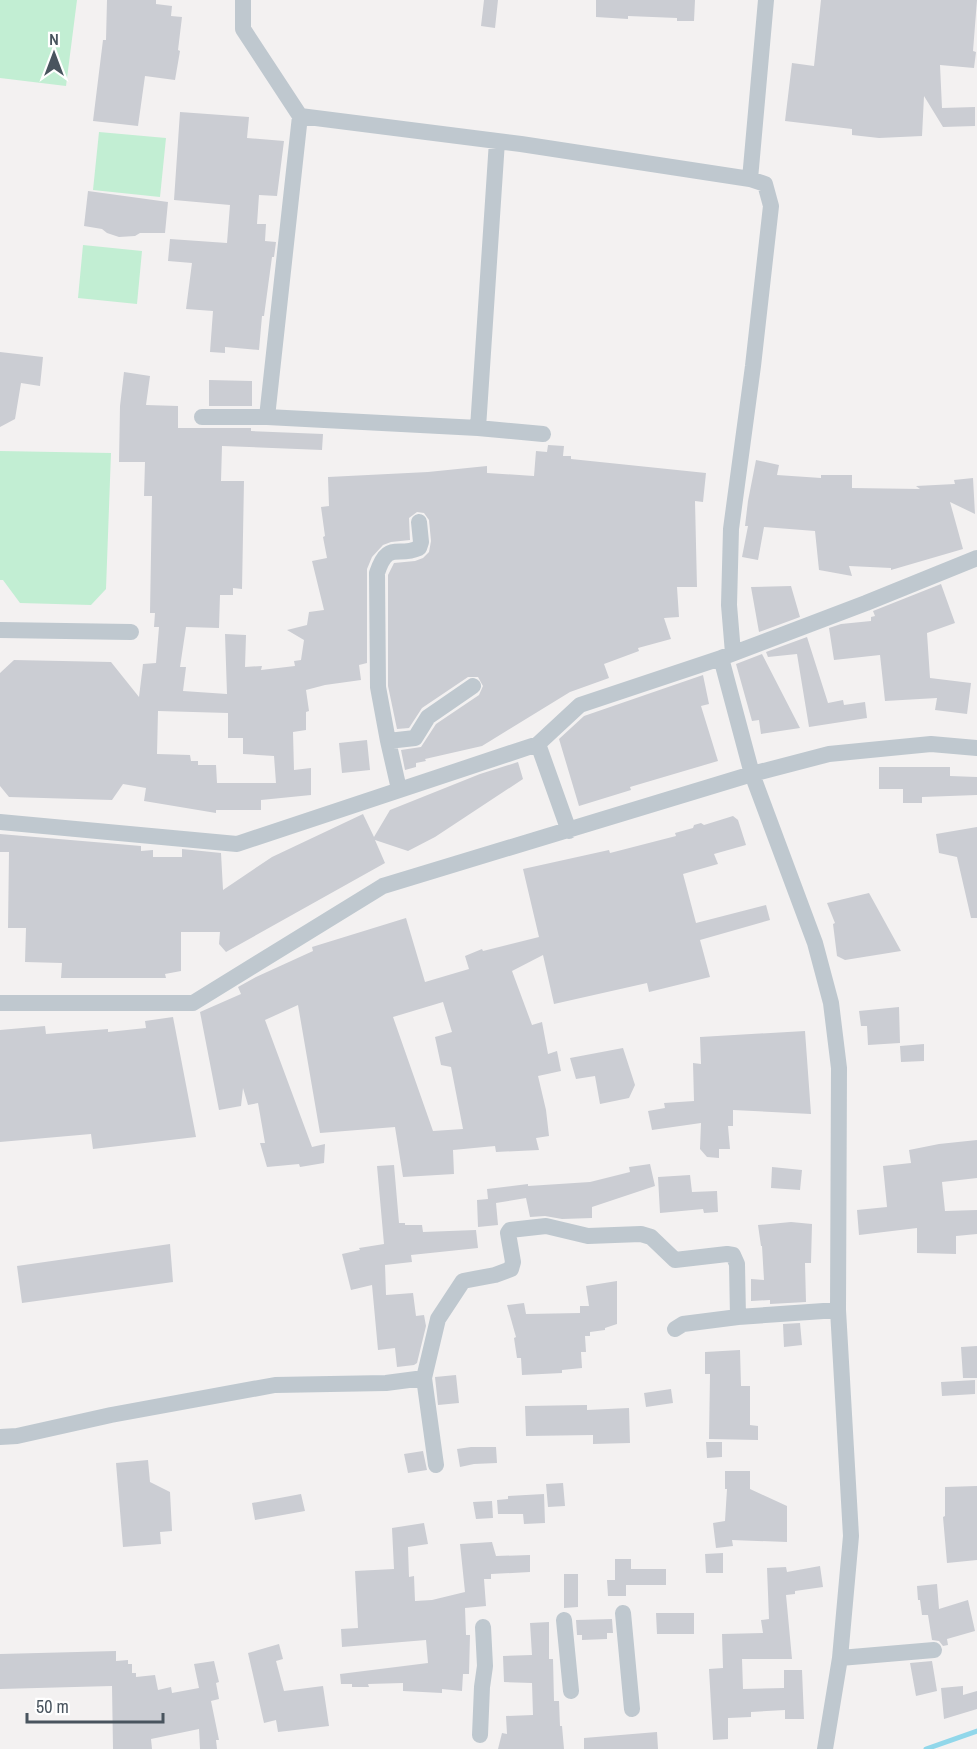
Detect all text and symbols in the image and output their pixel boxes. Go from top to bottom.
north arrow [24,24,84,84]
text: N [49,28,59,50]
scale bar [27,1686,164,1724]
text: 50 m [36,1694,69,1719]

